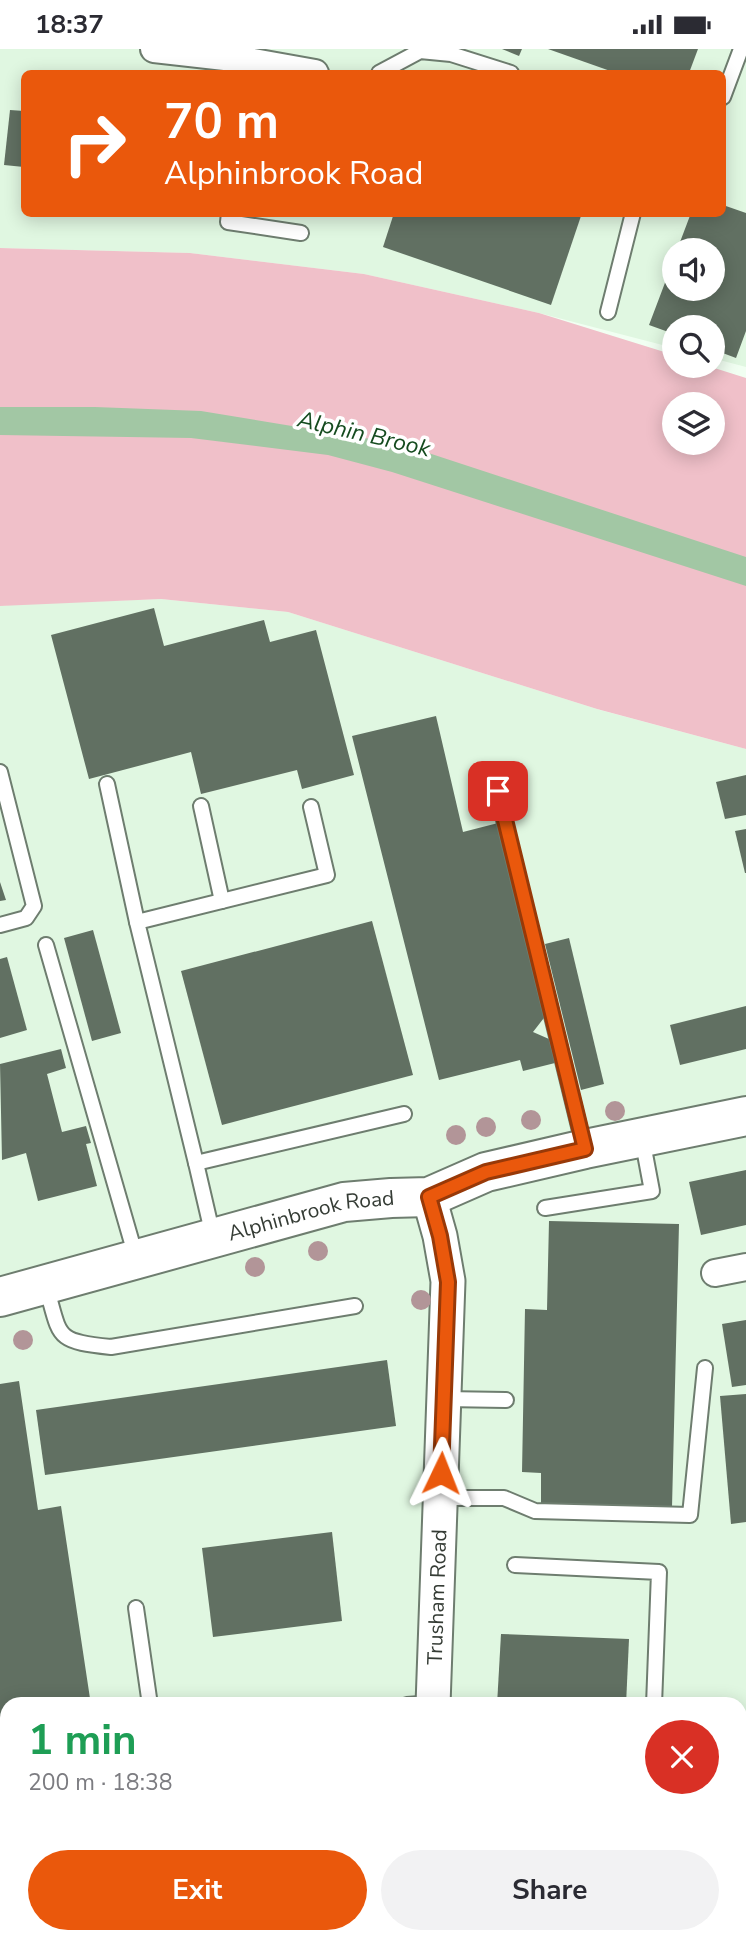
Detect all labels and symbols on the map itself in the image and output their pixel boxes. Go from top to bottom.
water label: Alphin Brook [294,403,434,464]
pin [468,761,528,821]
street label: Alphinbrook Road [225,1184,395,1247]
position arrow [404,1436,478,1510]
street label: Trusham Road [421,1529,453,1665]

